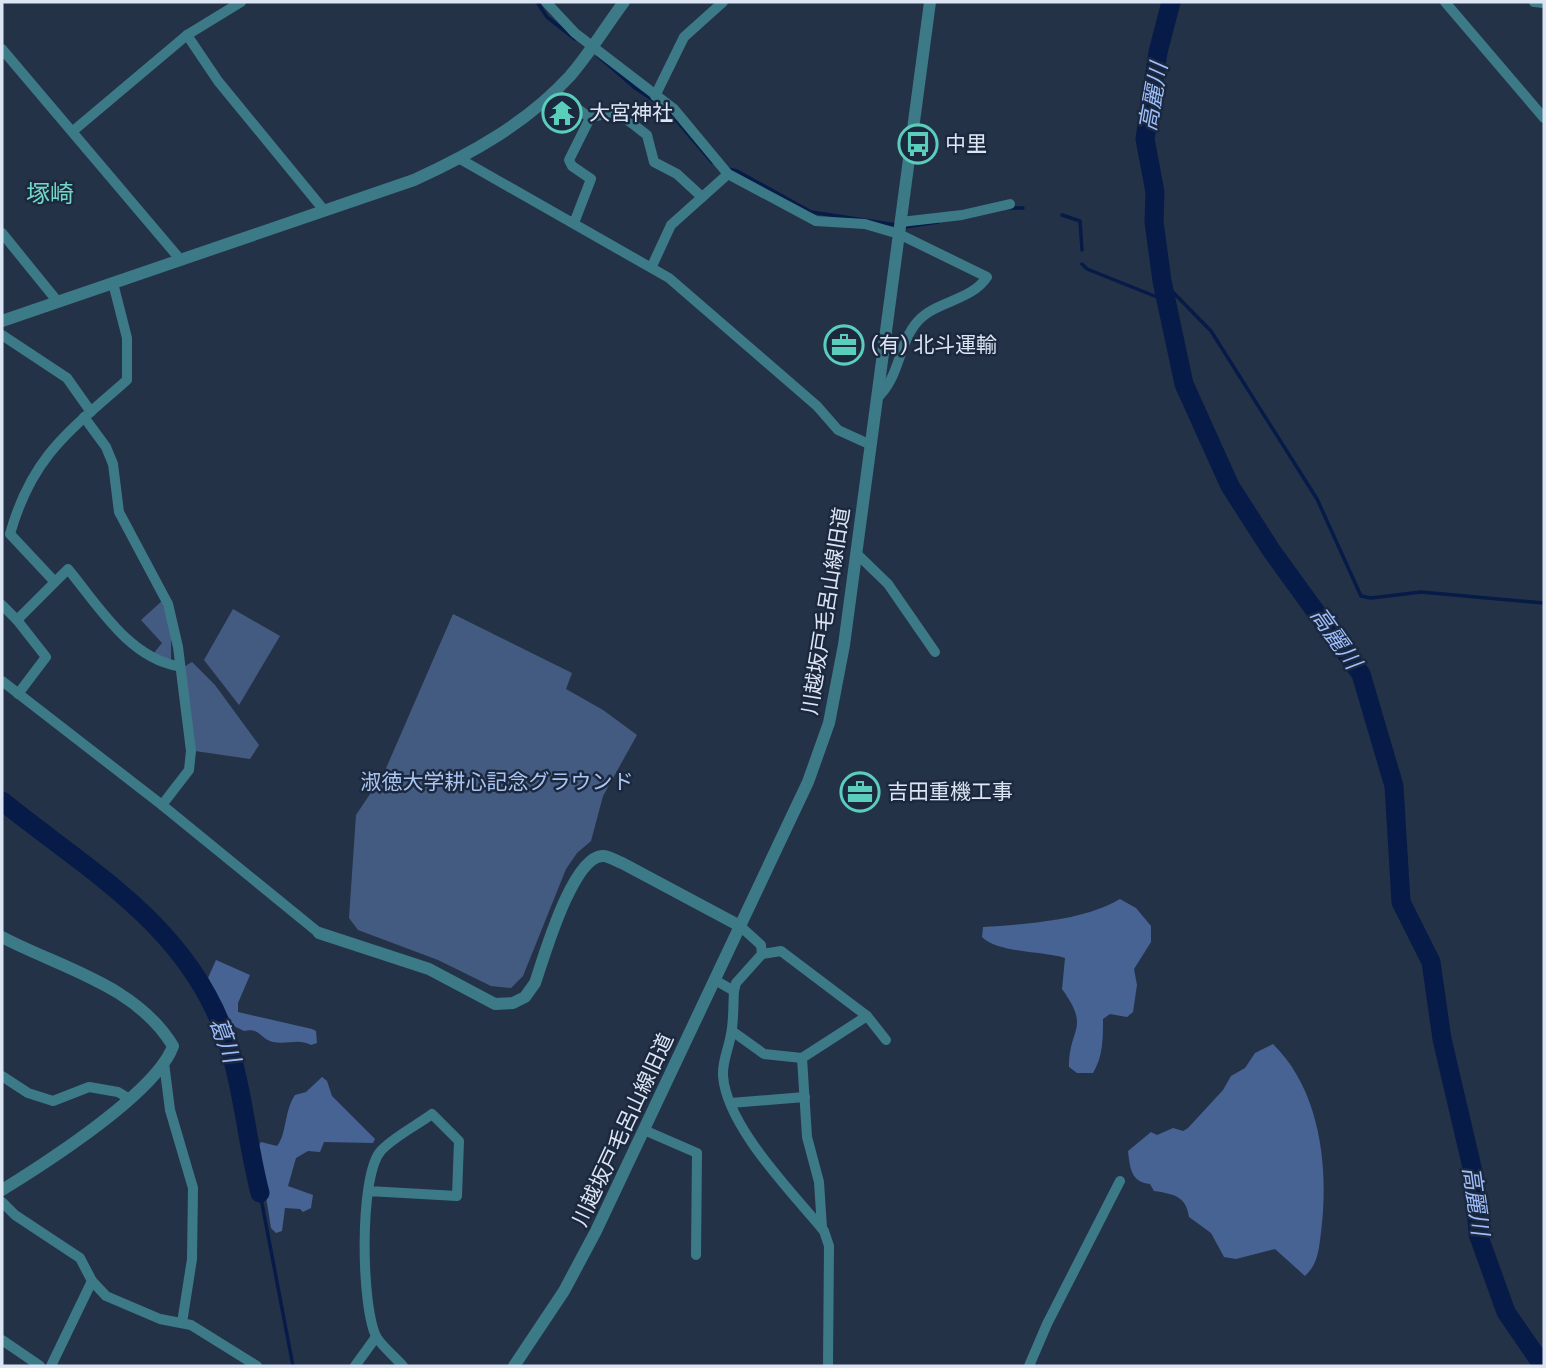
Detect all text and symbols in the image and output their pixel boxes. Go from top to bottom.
water label: 高麗川 [1132,57,1174,134]
temple icon: 大宮神社 [541,92,583,134]
place label: 大宮神社 [589,99,673,127]
bus stop icon: 中里 [897,123,939,165]
place label: 中里 [945,130,987,158]
district label: 塚崎 [26,178,74,209]
office icon: (有) 北斗運輸 [823,324,865,366]
place label: (有) 北斗運輸 [871,331,997,359]
street label: 川越坂戸毛呂山線旧道 [796,505,856,717]
water label: 高麗川 [1304,601,1370,677]
park label: 淑徳大学耕心記念グラウンド [361,768,634,796]
office icon: 吉田重機工事 [839,771,881,813]
place label: 吉田重機工事 [887,778,1013,806]
water label: 葛川 [203,1013,248,1070]
street label: 川越坂戸毛呂山線旧道 [566,1029,680,1231]
water label: 高麗川 [1456,1165,1496,1240]

